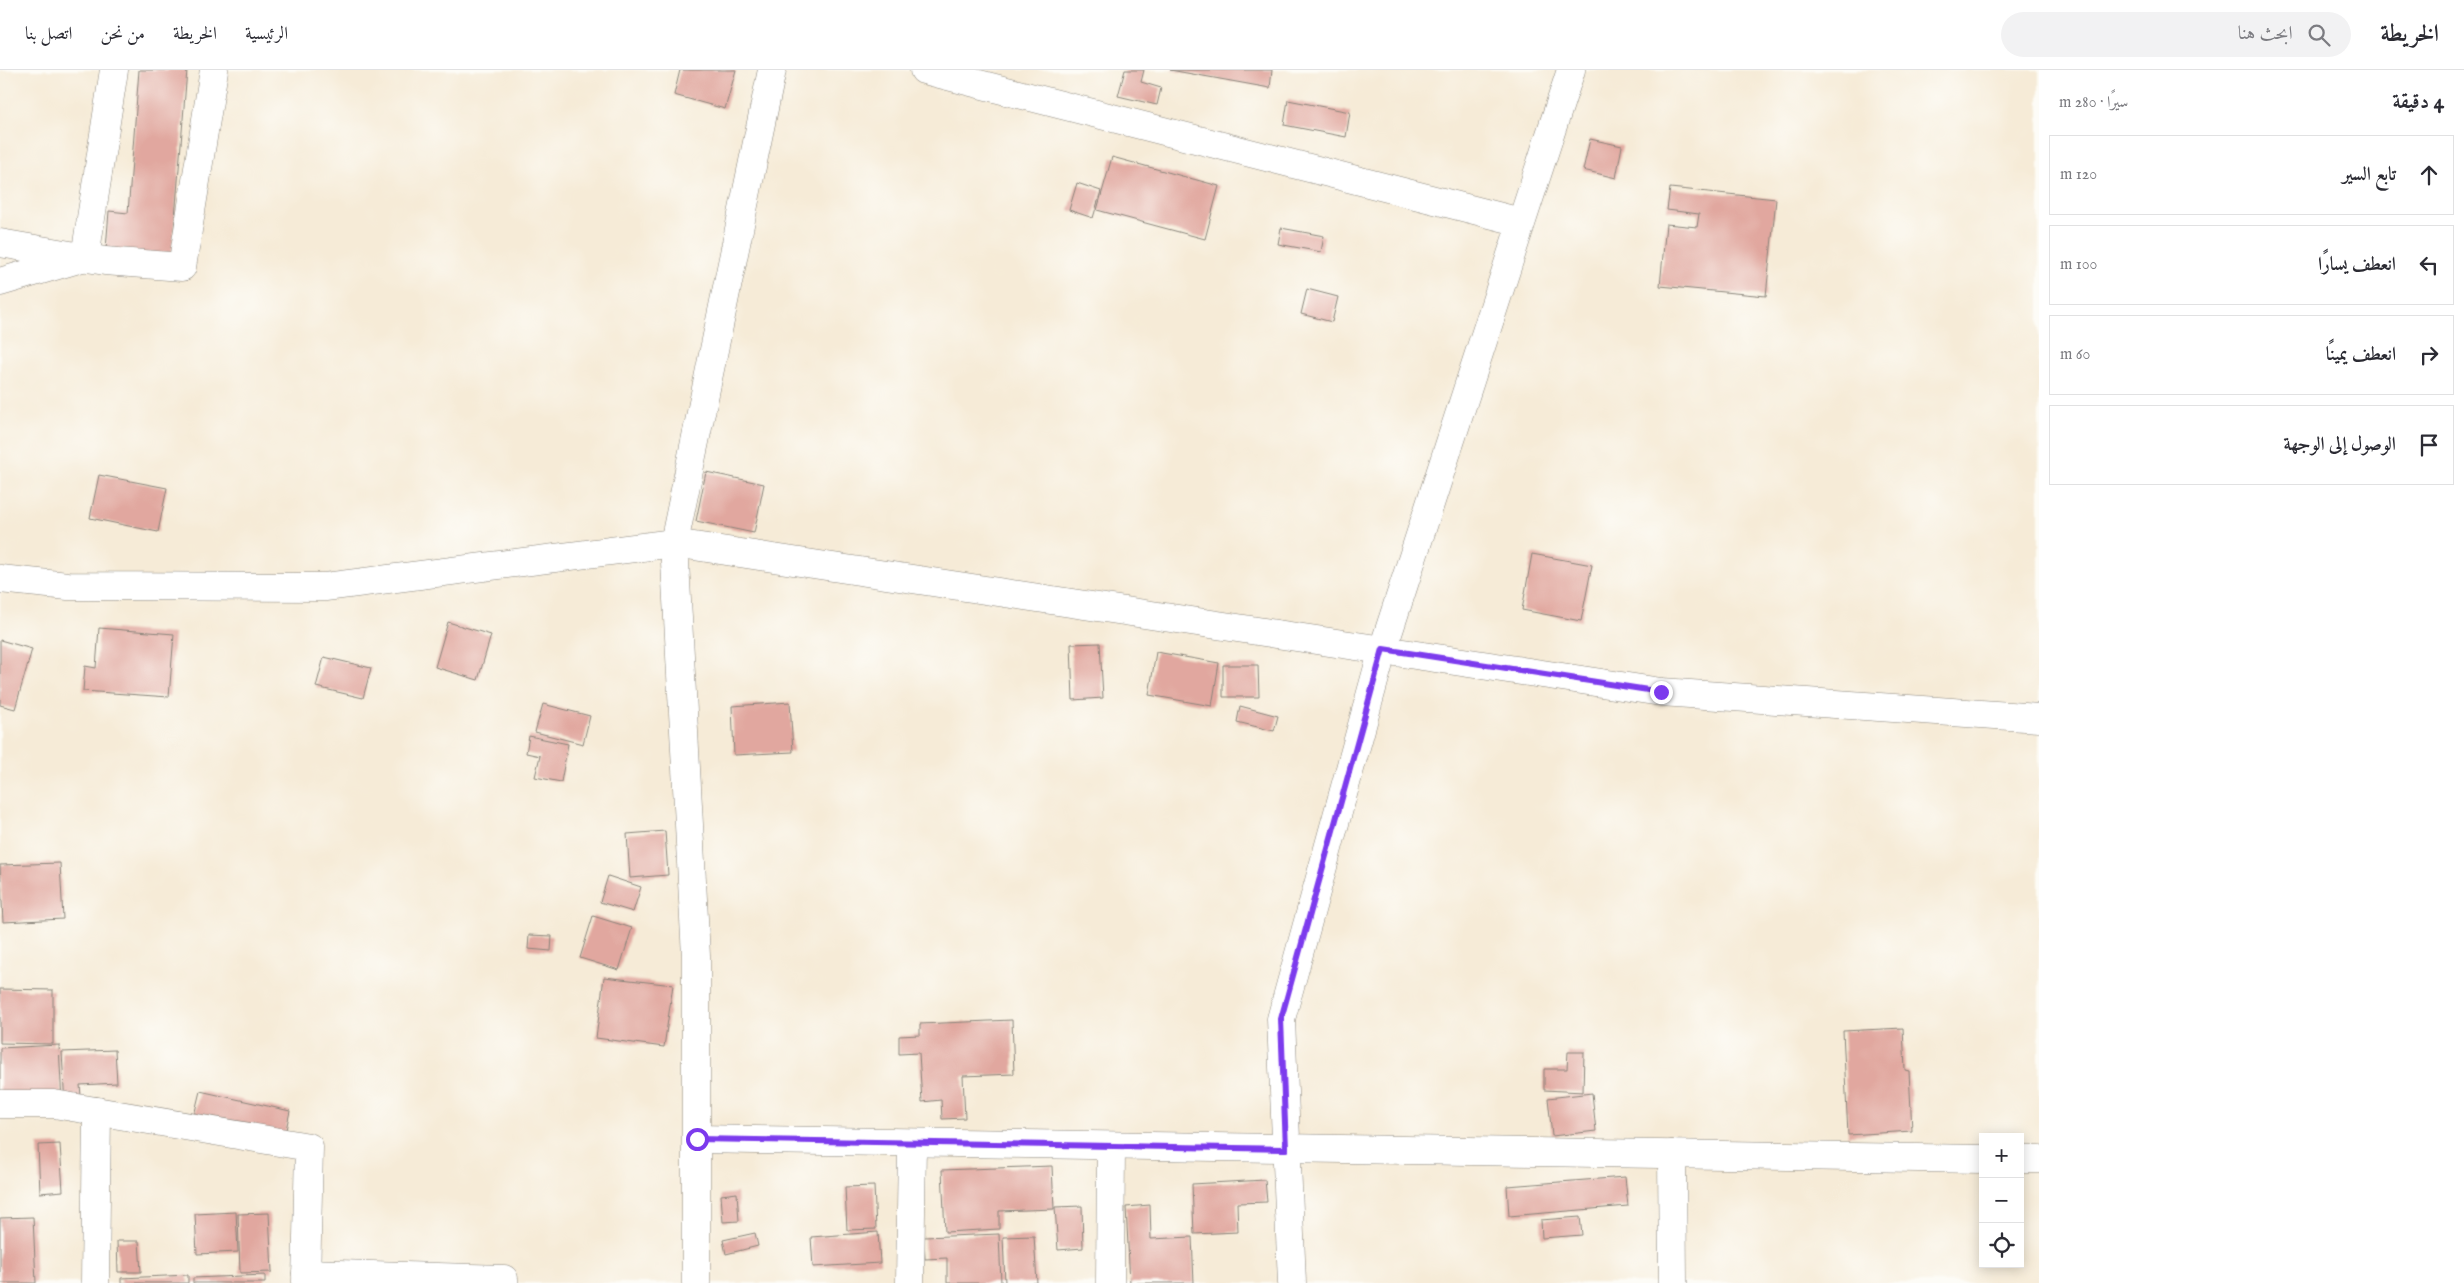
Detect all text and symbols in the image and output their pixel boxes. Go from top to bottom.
search box [2001,12,2351,57]
text: الخريطة [2381,19,2439,50]
icon: search [2305,21,2333,49]
text: ابحث هنا [2238,22,2293,46]
text: اتصل بنا [25,23,72,46]
text: من نحن [100,23,145,46]
text: الخريطة [173,23,217,46]
text: الرئيسية [245,23,288,46]
text: 4 دقيقة [2392,89,2444,116]
text: سيرًا · 280 m [2059,93,2128,113]
icon: ahead [2415,161,2443,189]
text: تابع السير [2342,163,2396,187]
text: 120 m [2060,165,2097,185]
icon: left [2415,251,2443,279]
text: انعطف يسارًا [2318,253,2396,277]
text: 100 m [2060,255,2097,275]
icon: right [2415,341,2443,369]
text: انعطف يمينًا [2326,343,2396,367]
text: 60 m [2060,345,2090,365]
icon: arrive [2415,431,2443,459]
text: الوصول إلى الوجهة [2284,433,2396,457]
route end [1650,681,1673,704]
route start [686,1128,709,1151]
map controls [1979,1133,2024,1268]
button: + [1979,1133,2024,1178]
button: − [1979,1178,2024,1223]
button: locate [1979,1223,2024,1268]

